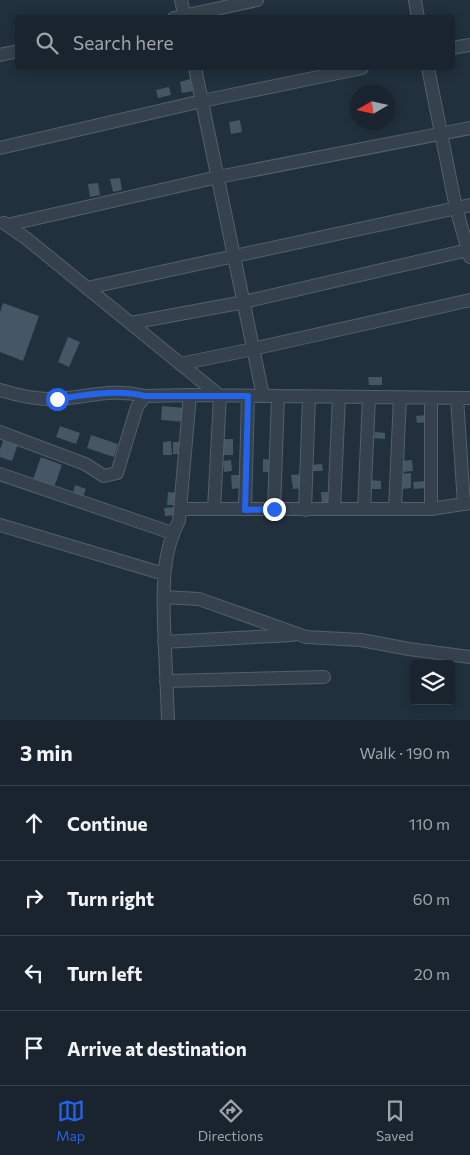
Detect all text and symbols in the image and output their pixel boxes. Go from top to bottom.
search box [15,15,455,70]
icon: search [33,29,61,57]
text: Search here [73,31,173,54]
north arrow [350,85,395,130]
route start [46,388,69,411]
route end [263,498,286,521]
map controls [410,660,455,705]
button: layers [410,660,455,705]
text: 3 min [20,740,73,765]
text: Walk · 190 m [360,743,450,762]
icon: ahead [20,809,48,837]
text: Continue [67,812,147,835]
text: 110 m [409,814,450,833]
icon: right [20,884,48,912]
text: Turn right [67,887,154,910]
text: 60 m [413,889,450,908]
icon: left [20,959,48,987]
text: Turn left [67,962,142,985]
text: 20 m [414,964,450,983]
icon: arrive [20,1034,48,1062]
text: Arrive at destination [67,1037,247,1060]
tab: Map [56,1097,85,1144]
tab: Directions [198,1097,263,1144]
tab: Saved [376,1097,414,1144]

